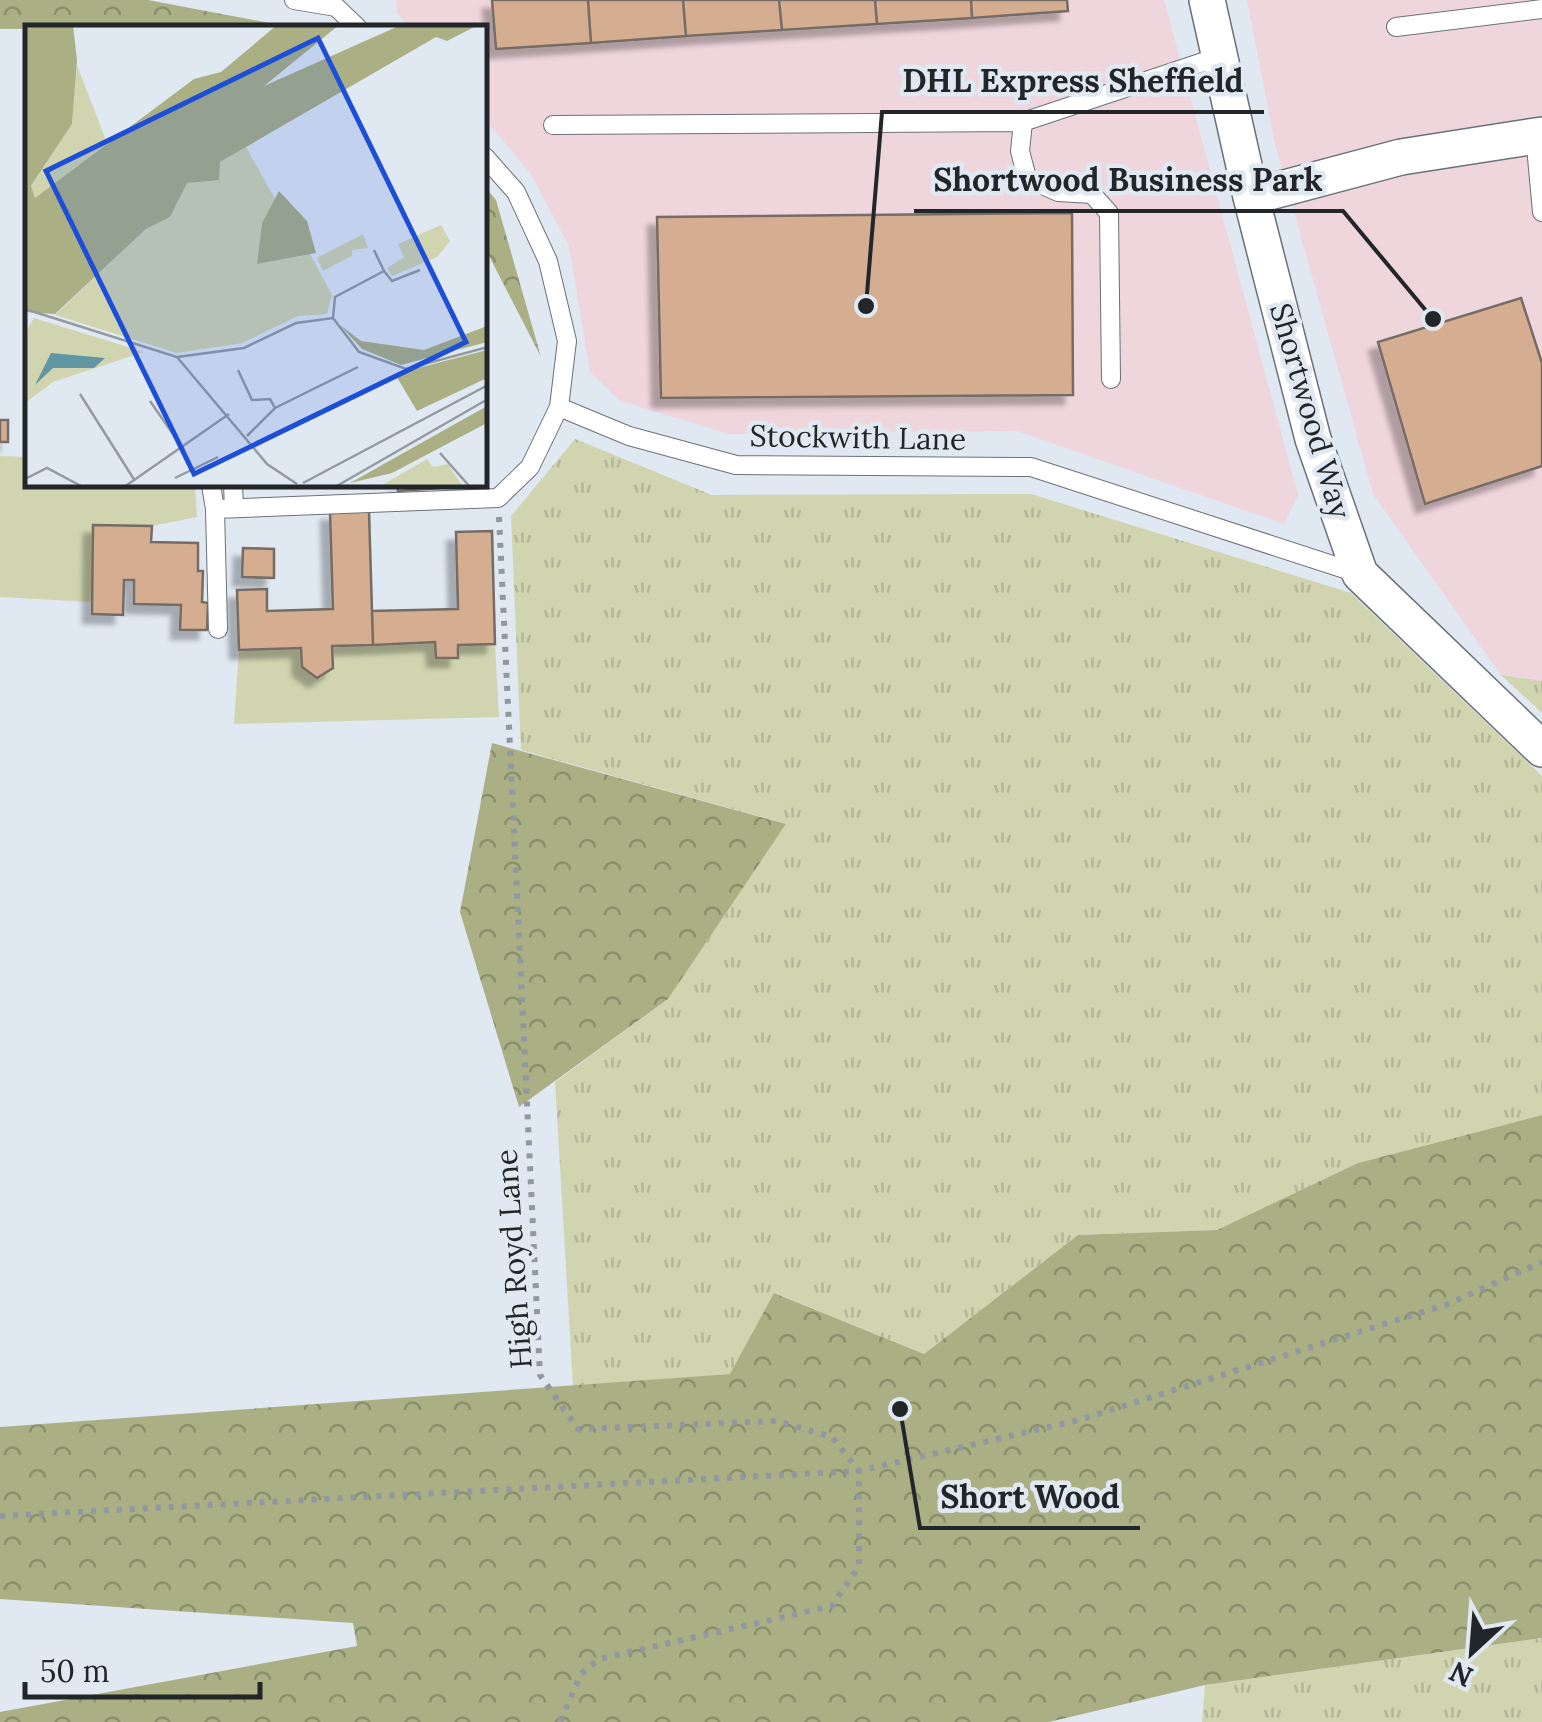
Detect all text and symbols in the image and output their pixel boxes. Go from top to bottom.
inset map [25,25,488,488]
callout: DHL Express Sheffield [882,50,1264,112]
text: DHL Express Sheffield [902,60,1244,101]
callout: Shortwood Business Park [914,149,1343,211]
text: Shortwood Business Park [933,159,1323,200]
street label: Shortwood Way [1261,299,1360,523]
street label: Stockwith Lane [749,416,967,458]
street label: High Royd Lane [486,1148,541,1370]
callout: Short Wood [920,1466,1140,1528]
text: Short Wood [940,1476,1120,1517]
north arrow [1422,1602,1522,1702]
scale bar [25,1637,260,1699]
text: 50 m [40,1652,110,1690]
text: N [1443,1654,1479,1695]

